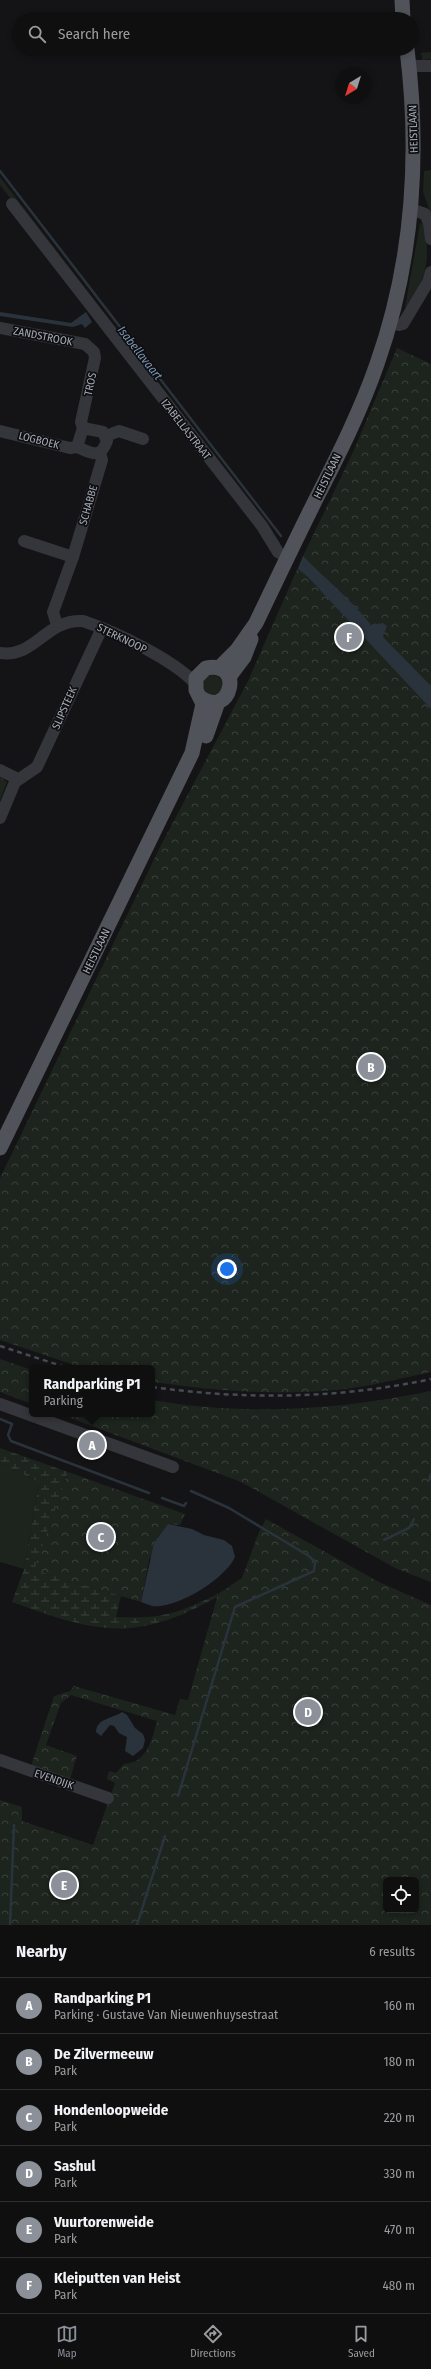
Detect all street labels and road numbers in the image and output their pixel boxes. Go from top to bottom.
street label: HEISTLAAN [406,105,421,153]
street label: ZANDSTROOK [12,324,74,349]
street label: TROS [82,371,99,397]
street label: IZABELLASTRAAT [158,397,214,463]
street label: LOGBOEK [17,429,61,452]
street label: HEISTLAAN [311,452,344,501]
street label: SCHABBE [77,484,100,526]
street label: STERKNOOP [95,621,149,656]
street label: SLIPSTEEK [49,685,80,731]
street label: HEISTLAAN [80,927,113,976]
street label: EVENDIJK [32,1767,75,1792]

